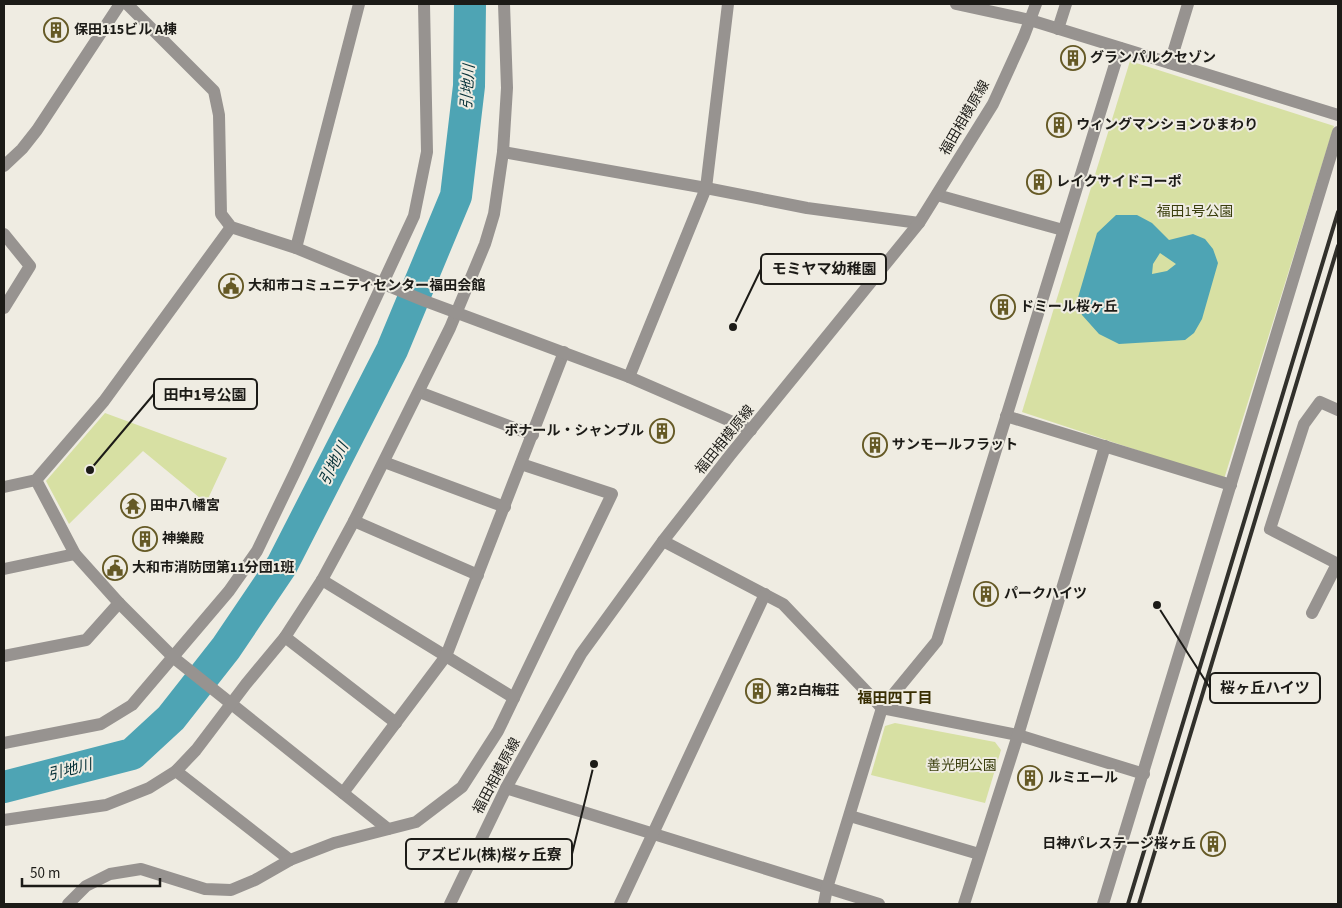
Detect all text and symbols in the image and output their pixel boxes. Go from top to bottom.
building icon: 保田115ビル A棟 [43,17,69,43]
place label: 保田115ビル A棟 [74,20,177,40]
building icon: グランパルクセゾン [1060,45,1086,71]
place label: グランパルクセゾン [1090,48,1216,68]
water label: 引地川 [456,62,480,110]
street label: 福田相模原線 [935,77,995,159]
building icon: ウィングマンションひまわり [1046,112,1072,138]
place label: ウィングマンションひまわり [1076,115,1258,135]
building icon: レイクサイドコーポ [1026,169,1052,195]
place label: レイクサイドコーポ [1056,172,1182,192]
park label: 福田1号公園 [1157,202,1233,222]
callout: モミヤマ幼稚園 [761,254,886,284]
text: モミヤマ幼稚園 [771,259,877,280]
public building icon: 大和市コミュニティセンター福田会館 [218,273,244,299]
place label: 大和市コミュニティセンター福田会館 [248,276,485,296]
building icon: ドミール桜ヶ丘 [990,294,1016,320]
place label: ドミール桜ヶ丘 [1020,297,1118,317]
callout: 田中1号公園 [154,379,257,409]
text: 田中1号公園 [164,385,246,406]
street label: 福田相模原線 [691,401,759,479]
building icon: ボナール・シャンブル [649,418,675,444]
place label: ボナール・シャンブル [504,421,644,441]
building icon: サンモールフラット [862,432,888,458]
place label: サンモールフラット [892,435,1018,455]
water label: 引地川 [314,437,354,489]
temple icon: 田中八幡宮 [120,493,146,519]
place label: 田中八幡宮 [150,496,220,516]
building icon: 神樂殿 [132,526,158,552]
place label: 神樂殿 [162,529,204,549]
public building icon: 大和市消防団第11分団1班 [102,555,128,581]
place label: 大和市消防団第11分団1班 [132,558,294,578]
building icon: パークハイツ [973,581,999,607]
place label: パークハイツ [1004,584,1087,604]
callout: 桜ヶ丘ハイツ [1210,673,1320,703]
building icon: 第2白梅荘 [745,678,771,704]
text: 桜ヶ丘ハイツ [1220,678,1310,699]
place label: 第2白梅荘 [776,681,839,701]
district label: 福田四丁目 [856,688,933,709]
street label: 福田相模原線 [468,734,526,818]
water label: 引地川 [46,754,96,786]
park label: 善光明公園 [927,756,997,776]
building icon: ルミエール [1017,765,1043,791]
place label: ルミエール [1048,768,1118,788]
building icon: 日神パレステージ桜ヶ丘 [1200,831,1226,857]
place label: 日神パレステージ桜ヶ丘 [1042,834,1196,854]
callout: アズビル(株)桜ヶ丘寮 [406,839,572,869]
text: アズビル(株)桜ヶ丘寮 [416,845,562,866]
scale bar [22,856,160,888]
text: 50 m [30,863,60,884]

